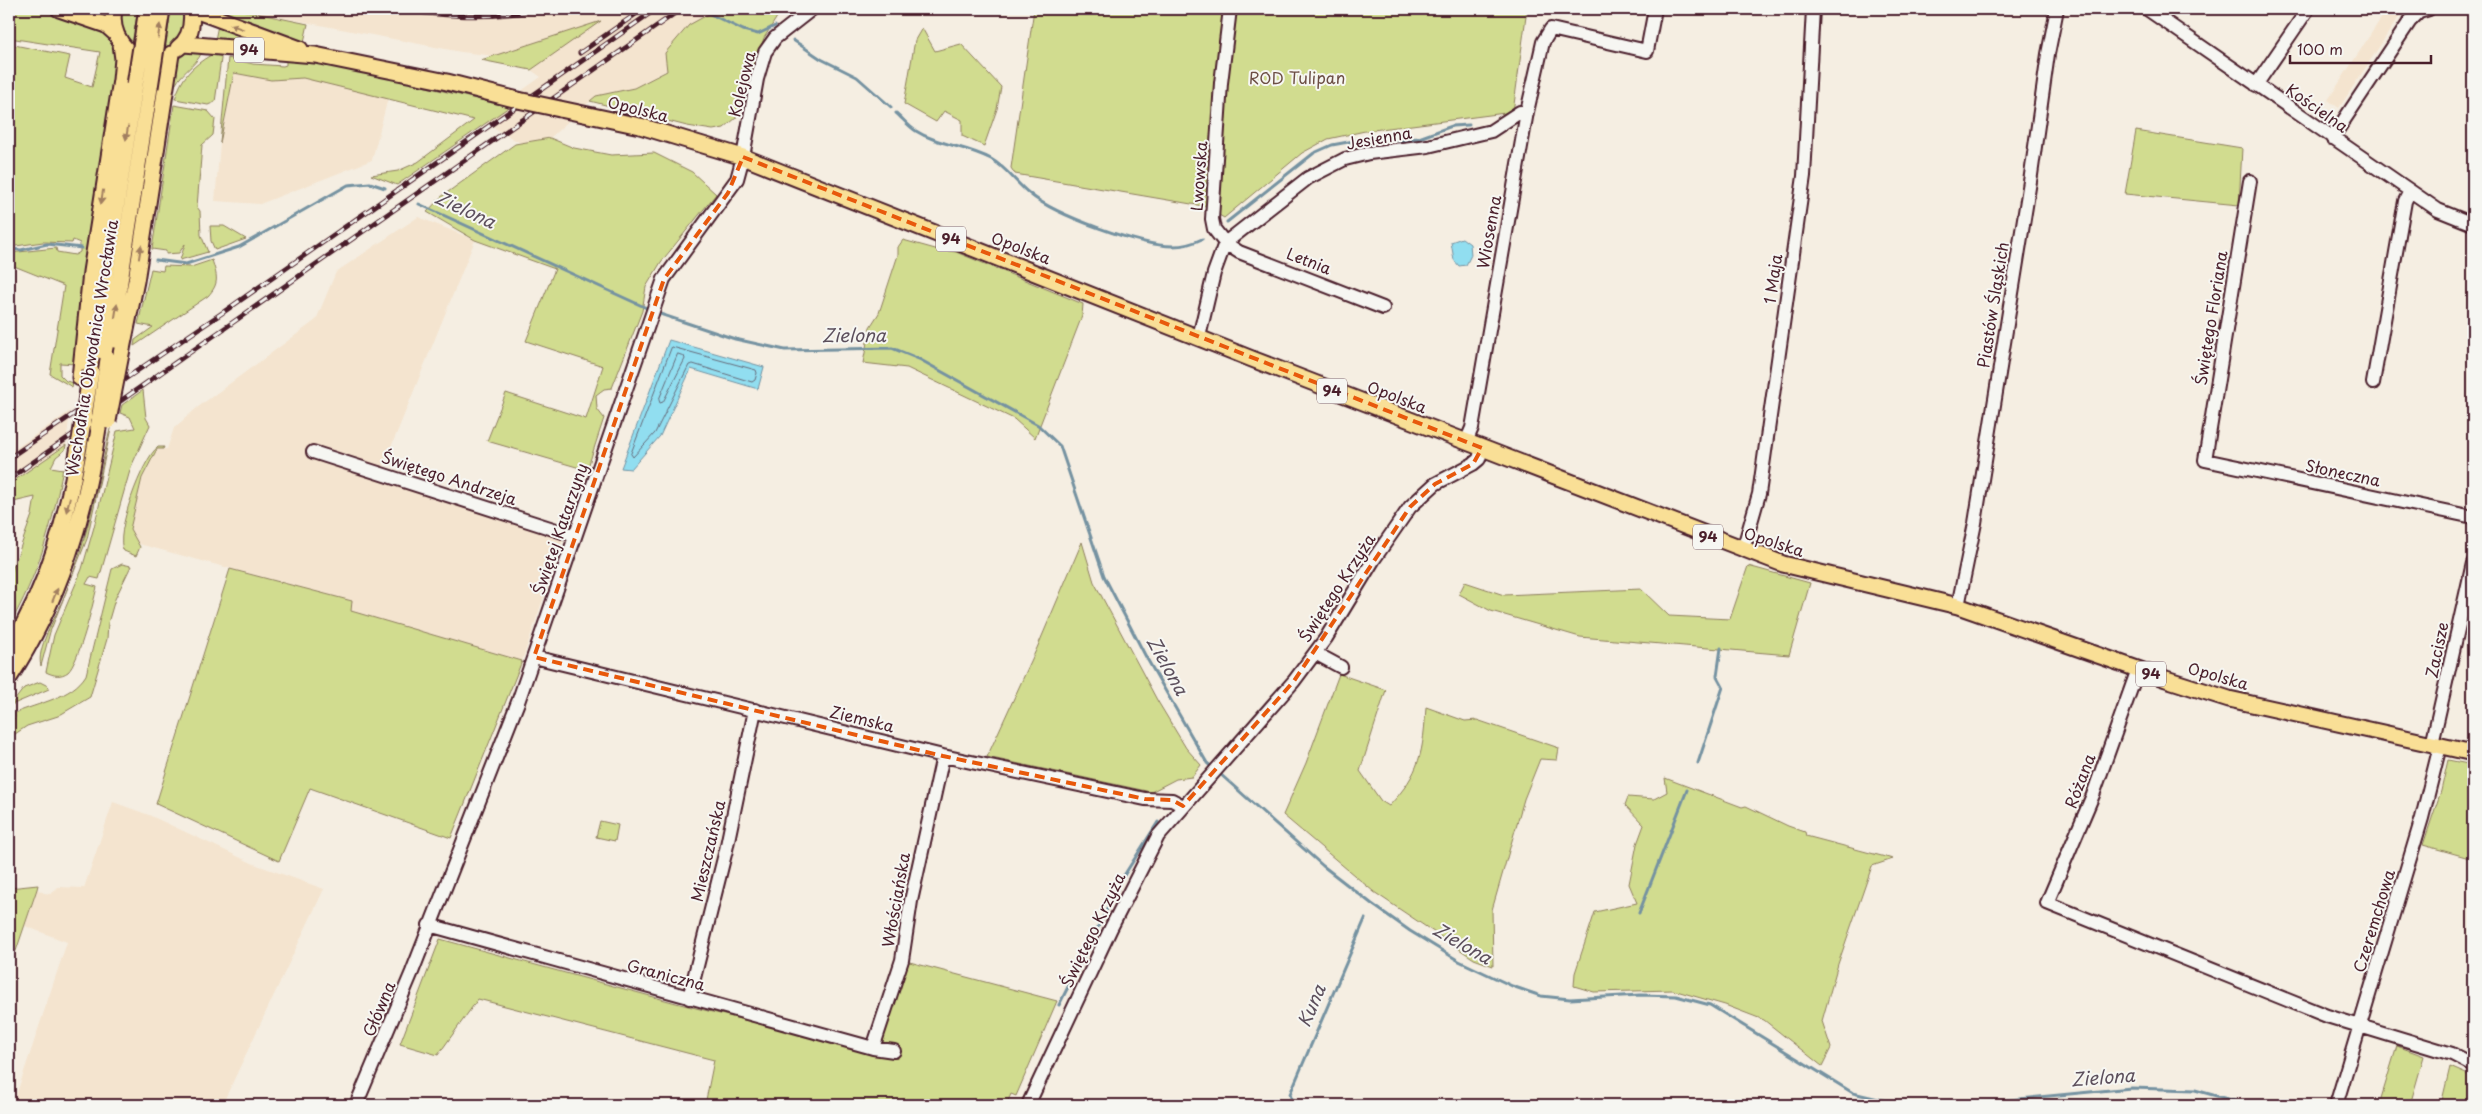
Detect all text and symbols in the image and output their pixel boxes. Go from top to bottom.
one-way arrow [155,22,163,38]
one-way arrow [229,23,244,30]
scale bar [2290,32,2431,64]
text: 100 m [2297,37,2343,60]
road number: 94 [234,38,264,62]
street label: Kolejowa [721,48,761,119]
park label: ROD Tulipan [1249,65,1345,89]
street label: Kościelna [2281,77,2354,138]
street label: Opolska [605,89,671,127]
street label: Jesienna [1344,119,1413,155]
one-way arrow [123,125,131,141]
street label: Lwowska [1184,140,1212,212]
water label: Zielona [431,183,501,235]
one-way arrow [98,189,106,205]
street label: Wiosenna [1470,193,1506,270]
street label: Wschodnia Obwodnica Wrocławia [59,218,123,478]
street label: Opolska [988,225,1055,269]
road number: 94 [936,226,966,252]
street label: Piastów Śląskich [1970,240,2014,370]
street label: Letnia [1283,241,1335,280]
one-way arrow [137,244,145,260]
street label: Świętego Floriana [2188,248,2233,387]
street label: 1 Maja [1757,252,1787,305]
one-way arrow [112,302,120,318]
water label: Zielona [822,321,887,348]
street label: Opolska [1364,374,1431,418]
road number: 94 [1317,378,1347,404]
street label: Świętego Andrzeja [379,444,520,510]
street label: Słoneczna [2304,452,2383,492]
street label: Świętej Katarzyny [525,460,593,598]
one-way arrow [64,498,72,513]
street label: Opolska [1741,520,1808,562]
road number: 94 [1693,524,1723,550]
street label: Świętego Krzyża [1292,528,1380,646]
one-way arrow [51,588,59,602]
street label: Zacisze [2418,619,2454,680]
water label: Zielona [1141,631,1196,700]
street label: Opolska [2185,655,2251,695]
road number: 94 [2136,662,2166,686]
street label: Ziemska [828,698,897,738]
street label: Różana [2058,750,2100,811]
street label: Mieszczańska [684,797,730,904]
street label: Włościańska [875,850,915,949]
street label: Czeremchowa [2346,866,2400,975]
street label: Świętego Krzyża [1054,868,1130,991]
water label: Zielona [1428,915,1498,971]
street label: Graniczna [625,952,708,996]
street label: Główna [356,977,400,1040]
water label: Kuna [1290,979,1332,1031]
water label: Zielona [2070,1061,2136,1092]

